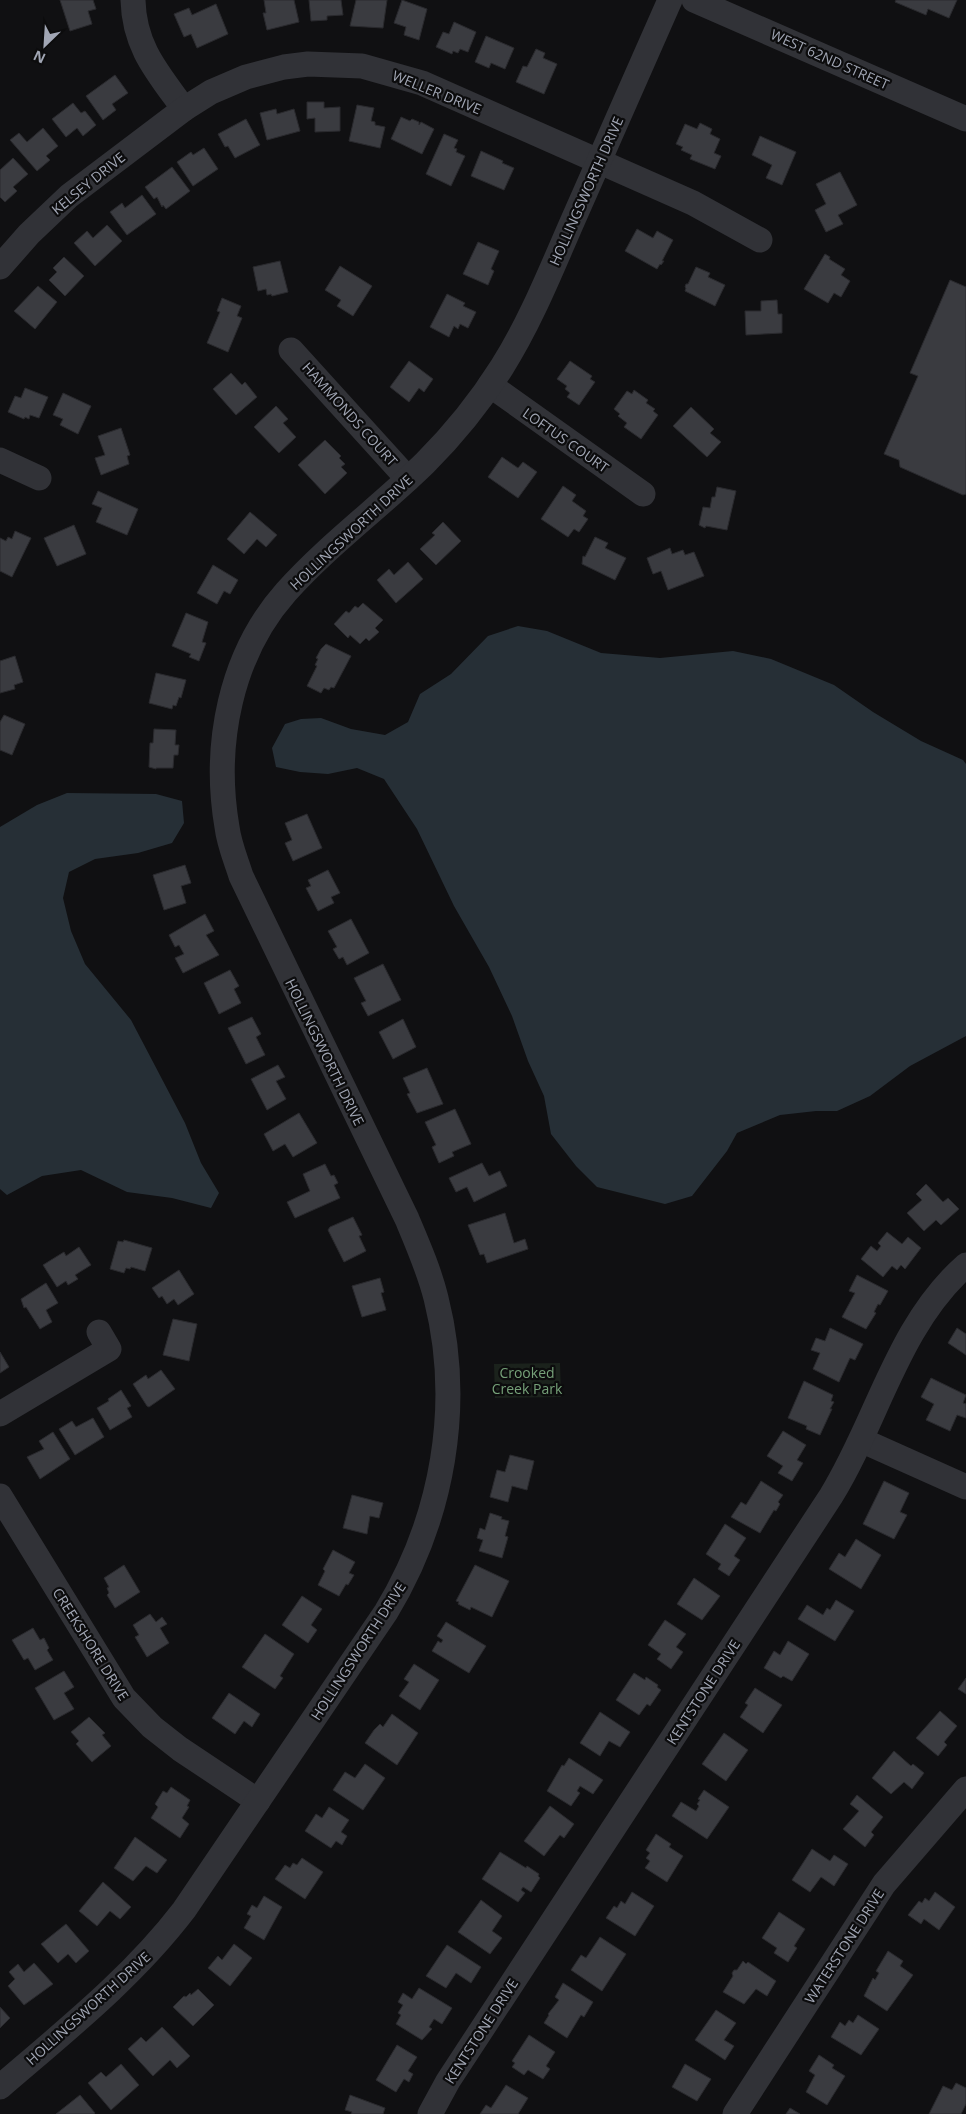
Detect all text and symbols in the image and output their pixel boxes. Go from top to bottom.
north arrow [20,20,70,70]
street label: WEST 62ND STREET [768,24,892,94]
text: N [30,46,48,68]
street label: WELLER DRIVE [390,66,484,118]
street label: HOLLINGSWORTH DRIVE [545,114,627,268]
street label: KELSEY DRIVE [47,147,129,219]
street label: HAMMONDS COURT [298,358,402,470]
street label: LOFTUS COURT [519,403,613,477]
street label: HOLLINGSWORTH DRIVE [286,470,416,594]
street label: HOLLINGSWORTH DRIVE [281,975,369,1129]
park label: Crooked Creek Park [492,1363,563,1398]
street label: HOLLINGSWORTH DRIVE [306,1578,410,1724]
street label: CREEKSHORE DRIVE [49,1584,133,1704]
street label: KENTSTONE DRIVE [662,1636,744,1748]
street label: WATERSTONE DRIVE [800,1885,888,2007]
street label: HOLLINGSWORTH DRIVE [22,1947,154,2069]
street label: KENTSTONE DRIVE [440,1975,522,2087]

